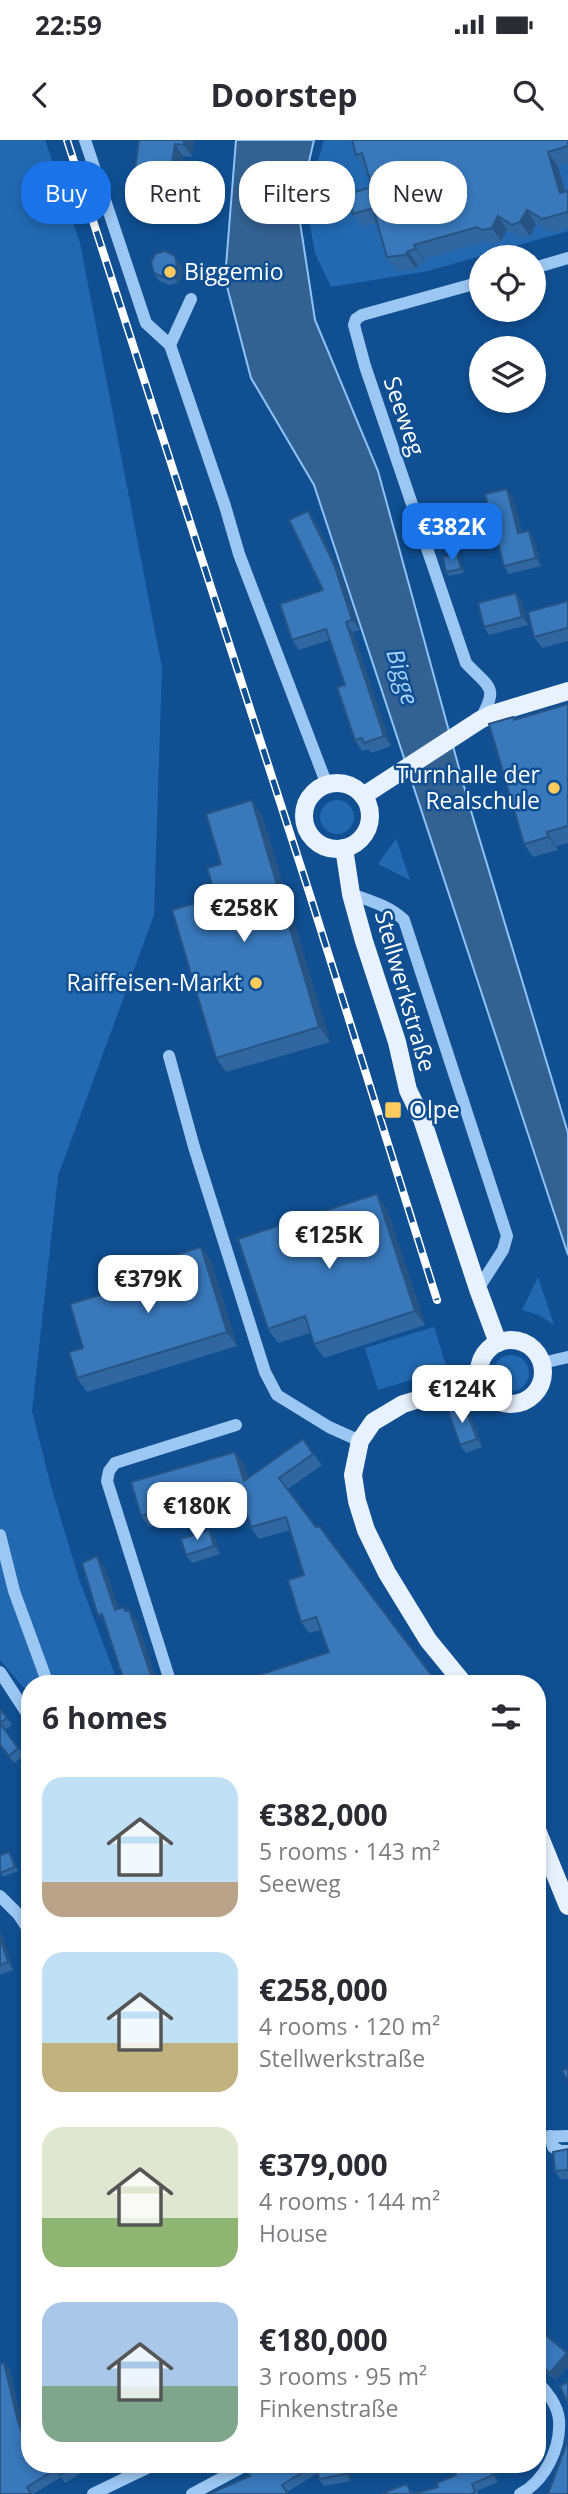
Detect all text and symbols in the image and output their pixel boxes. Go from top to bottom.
text: 22:59 [35,7,102,43]
text: Doorstep [211,73,357,116]
icon: back [21,76,59,114]
icon: search [509,76,547,114]
chip: Buy [21,161,111,224]
chip: Rent [125,161,225,224]
chip: Filters [239,161,355,224]
chip: New [369,161,467,224]
map controls [469,245,546,413]
button: locate [469,245,546,322]
place label: Biggemio [184,255,284,287]
marker: Biggemio [162,264,178,280]
button: layers [469,336,546,413]
street label: Seeweg [377,372,434,460]
pin: €382K [403,504,501,563]
text: €382K [418,510,486,542]
water label: Bigge [379,644,428,709]
place label: Turnhalle der Realschule [396,758,541,816]
marker: Turnhalle der Realschule [546,780,562,796]
pin: €258K [195,884,293,944]
text: €258K [210,891,278,923]
street label: Stellwerkstraße [368,906,444,1075]
place label: Raiffeisen-Markt [66,966,242,998]
marker: Raiffeisen-Markt [248,975,264,991]
place label: Olpe [409,1093,460,1125]
marker: Olpe [383,1100,403,1120]
pin: €125K [280,1212,378,1271]
text: €125K [295,1218,363,1250]
pin: €379K [99,1256,197,1315]
text: €379K [114,1262,182,1294]
pin: €124K [413,1366,511,1425]
text: €124K [428,1372,496,1404]
pin: €180K [148,1482,246,1542]
text: €180K [163,1489,231,1521]
text: 6 homes [42,1697,167,1738]
icon: filters [487,1698,525,1736]
text: €382,000 [259,1794,388,1835]
icon: home [98,1805,182,1889]
text: 5 rooms · 143 m² [259,1835,440,1867]
text: Seeweg [259,1867,341,1899]
text: €258,000 [259,1969,388,2010]
icon: home [98,1980,182,2064]
text: 4 rooms · 120 m² [259,2010,440,2042]
text: Stellwerkstraße [259,2042,425,2074]
text: €379,000 [259,2144,388,2185]
icon: home [98,2155,182,2239]
text: 4 rooms · 144 m² [259,2185,440,2217]
text: House [259,2217,328,2249]
text: €180,000 [259,2319,388,2360]
icon: home [98,2330,182,2414]
text: 3 rooms · 95 m² [259,2360,427,2392]
text: Finkenstraße [259,2392,398,2424]

